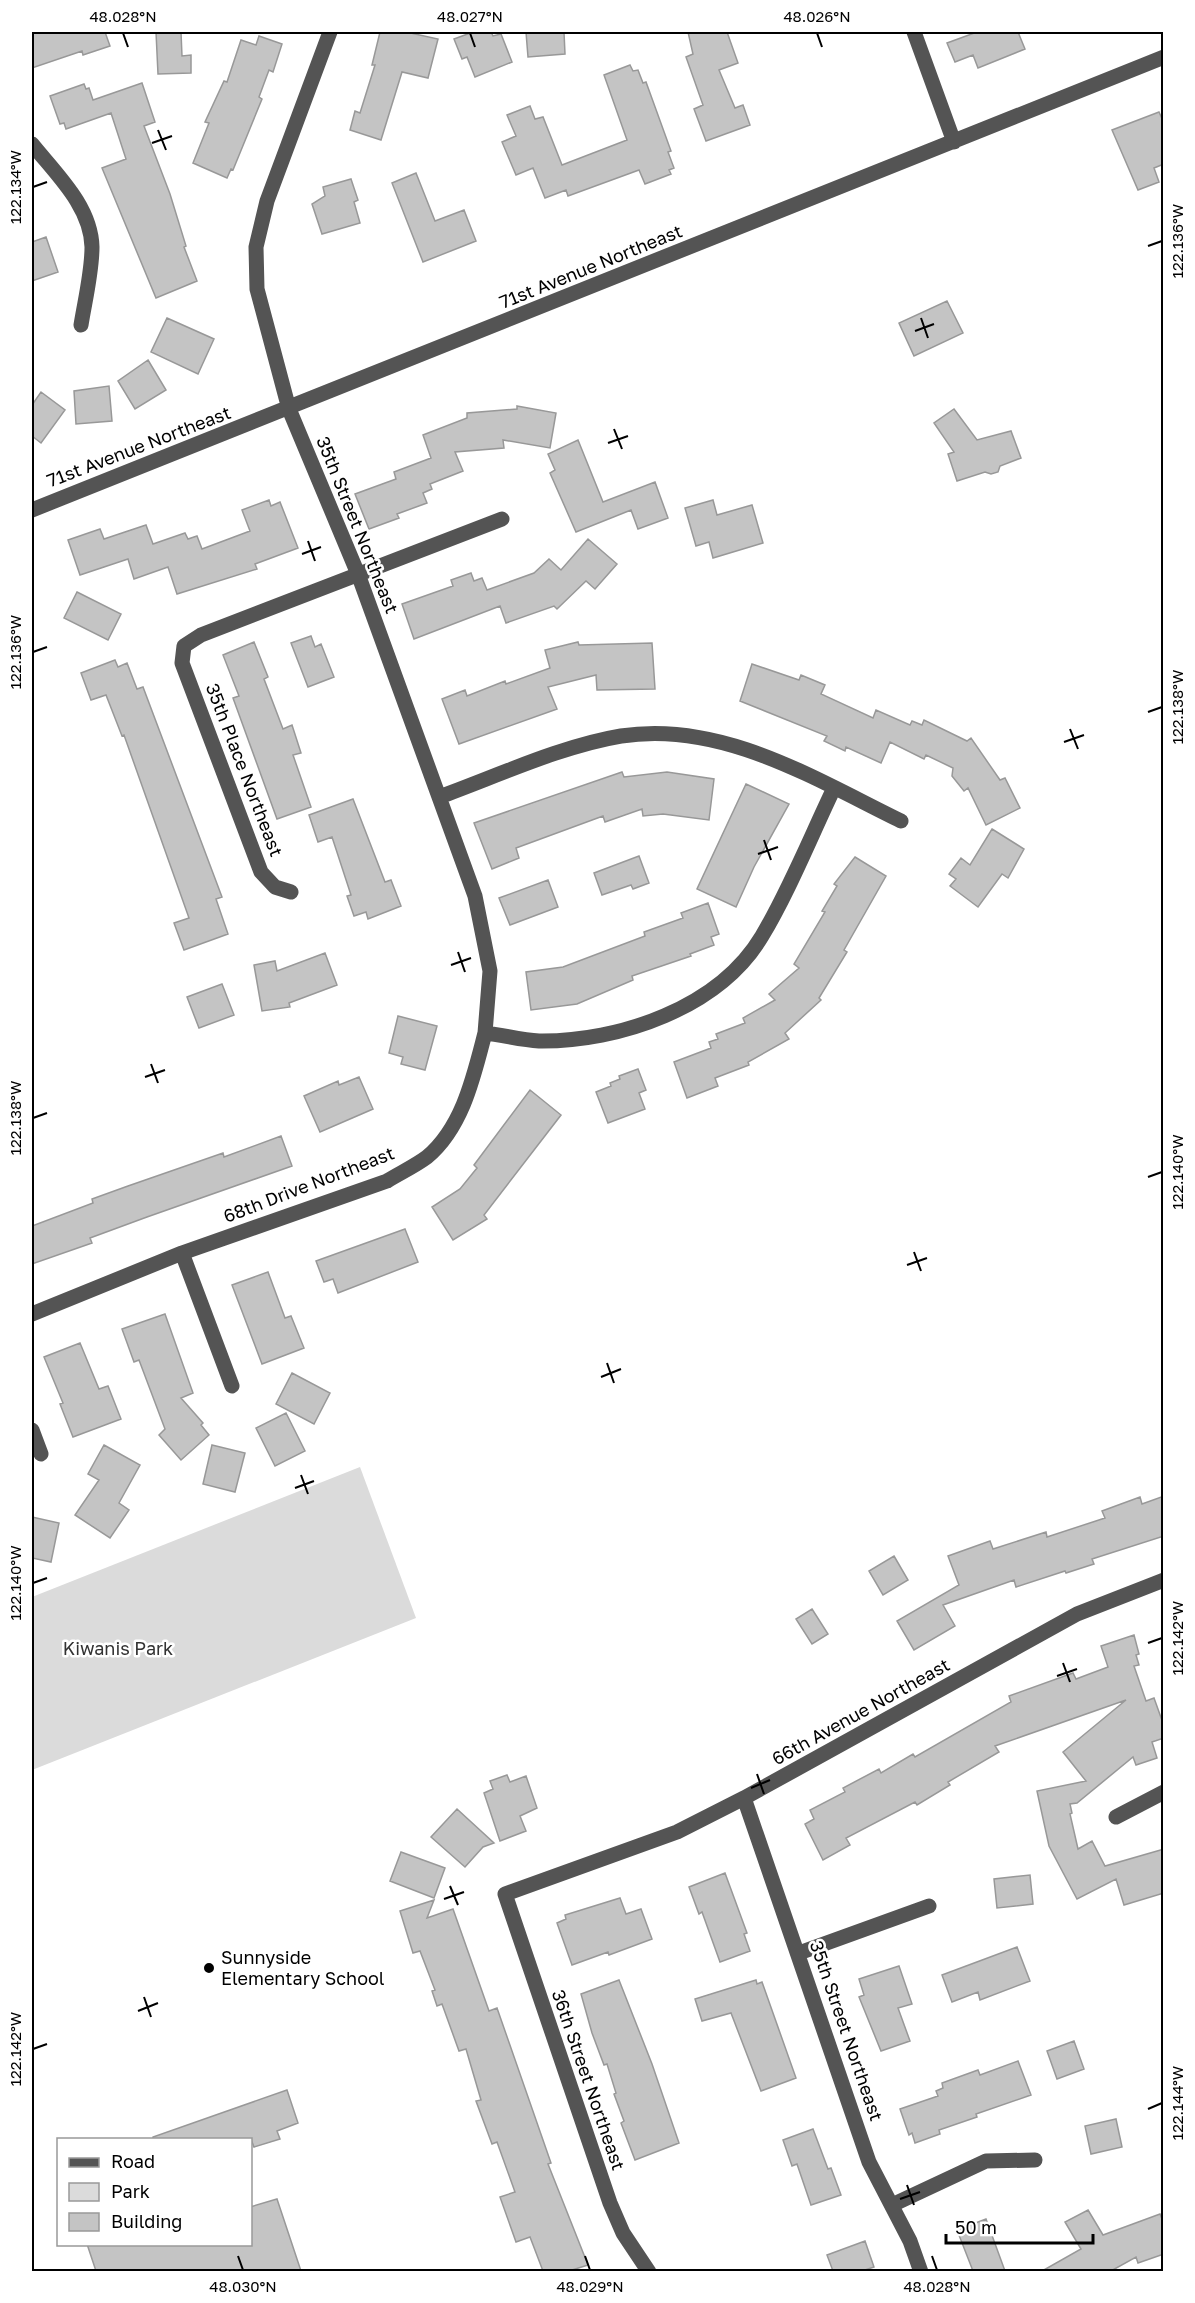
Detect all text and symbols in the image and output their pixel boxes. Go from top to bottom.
text: 48.028°N [89,7,157,25]
text: 48.027°N [437,7,503,25]
text: 48.026°N [783,7,851,25]
text: 122.134°W [6,150,24,224]
text: 122.136°W [1168,204,1186,278]
street label: 71st Avenue Northeast [496,219,685,313]
street label: 71st Avenue Northeast [44,401,234,491]
street label: 35th Street Northeast [312,433,404,616]
text: 122.136°W [6,615,24,689]
text: 122.138°W [1168,670,1186,744]
street label: 35th Place Northeast [202,680,288,859]
text: 122.138°W [6,1081,24,1155]
text: 122.140°W [1168,1134,1186,1210]
street label: 68th Drive Northeast [220,1141,397,1227]
text: 122.140°W [6,1545,24,1621]
text: 122.142°W [1168,1601,1186,1675]
park label: Kiwanis Park [63,1637,173,1659]
street label: 66th Avenue Northeast [768,1653,953,1769]
street label: 35th Street Northeast [806,1938,888,2124]
place label: Sunnyside Elementary School [221,1946,385,1989]
marker: Sunnyside Elementary School [202,1961,216,1975]
street label: 36th Street Northeast [548,1987,630,2173]
text: 122.142°W [6,2012,24,2086]
text: 122.144°W [1168,2066,1186,2140]
legend [57,2138,252,2246]
text: Road [111,2150,155,2172]
text: Park [111,2180,150,2202]
scale bar [946,2207,1093,2245]
text: Building [111,2210,182,2232]
text: 50 m [955,2216,997,2238]
text: 48.030°N [209,2277,277,2295]
text: 48.029°N [556,2277,624,2295]
text: 48.028°N [903,2277,971,2295]

